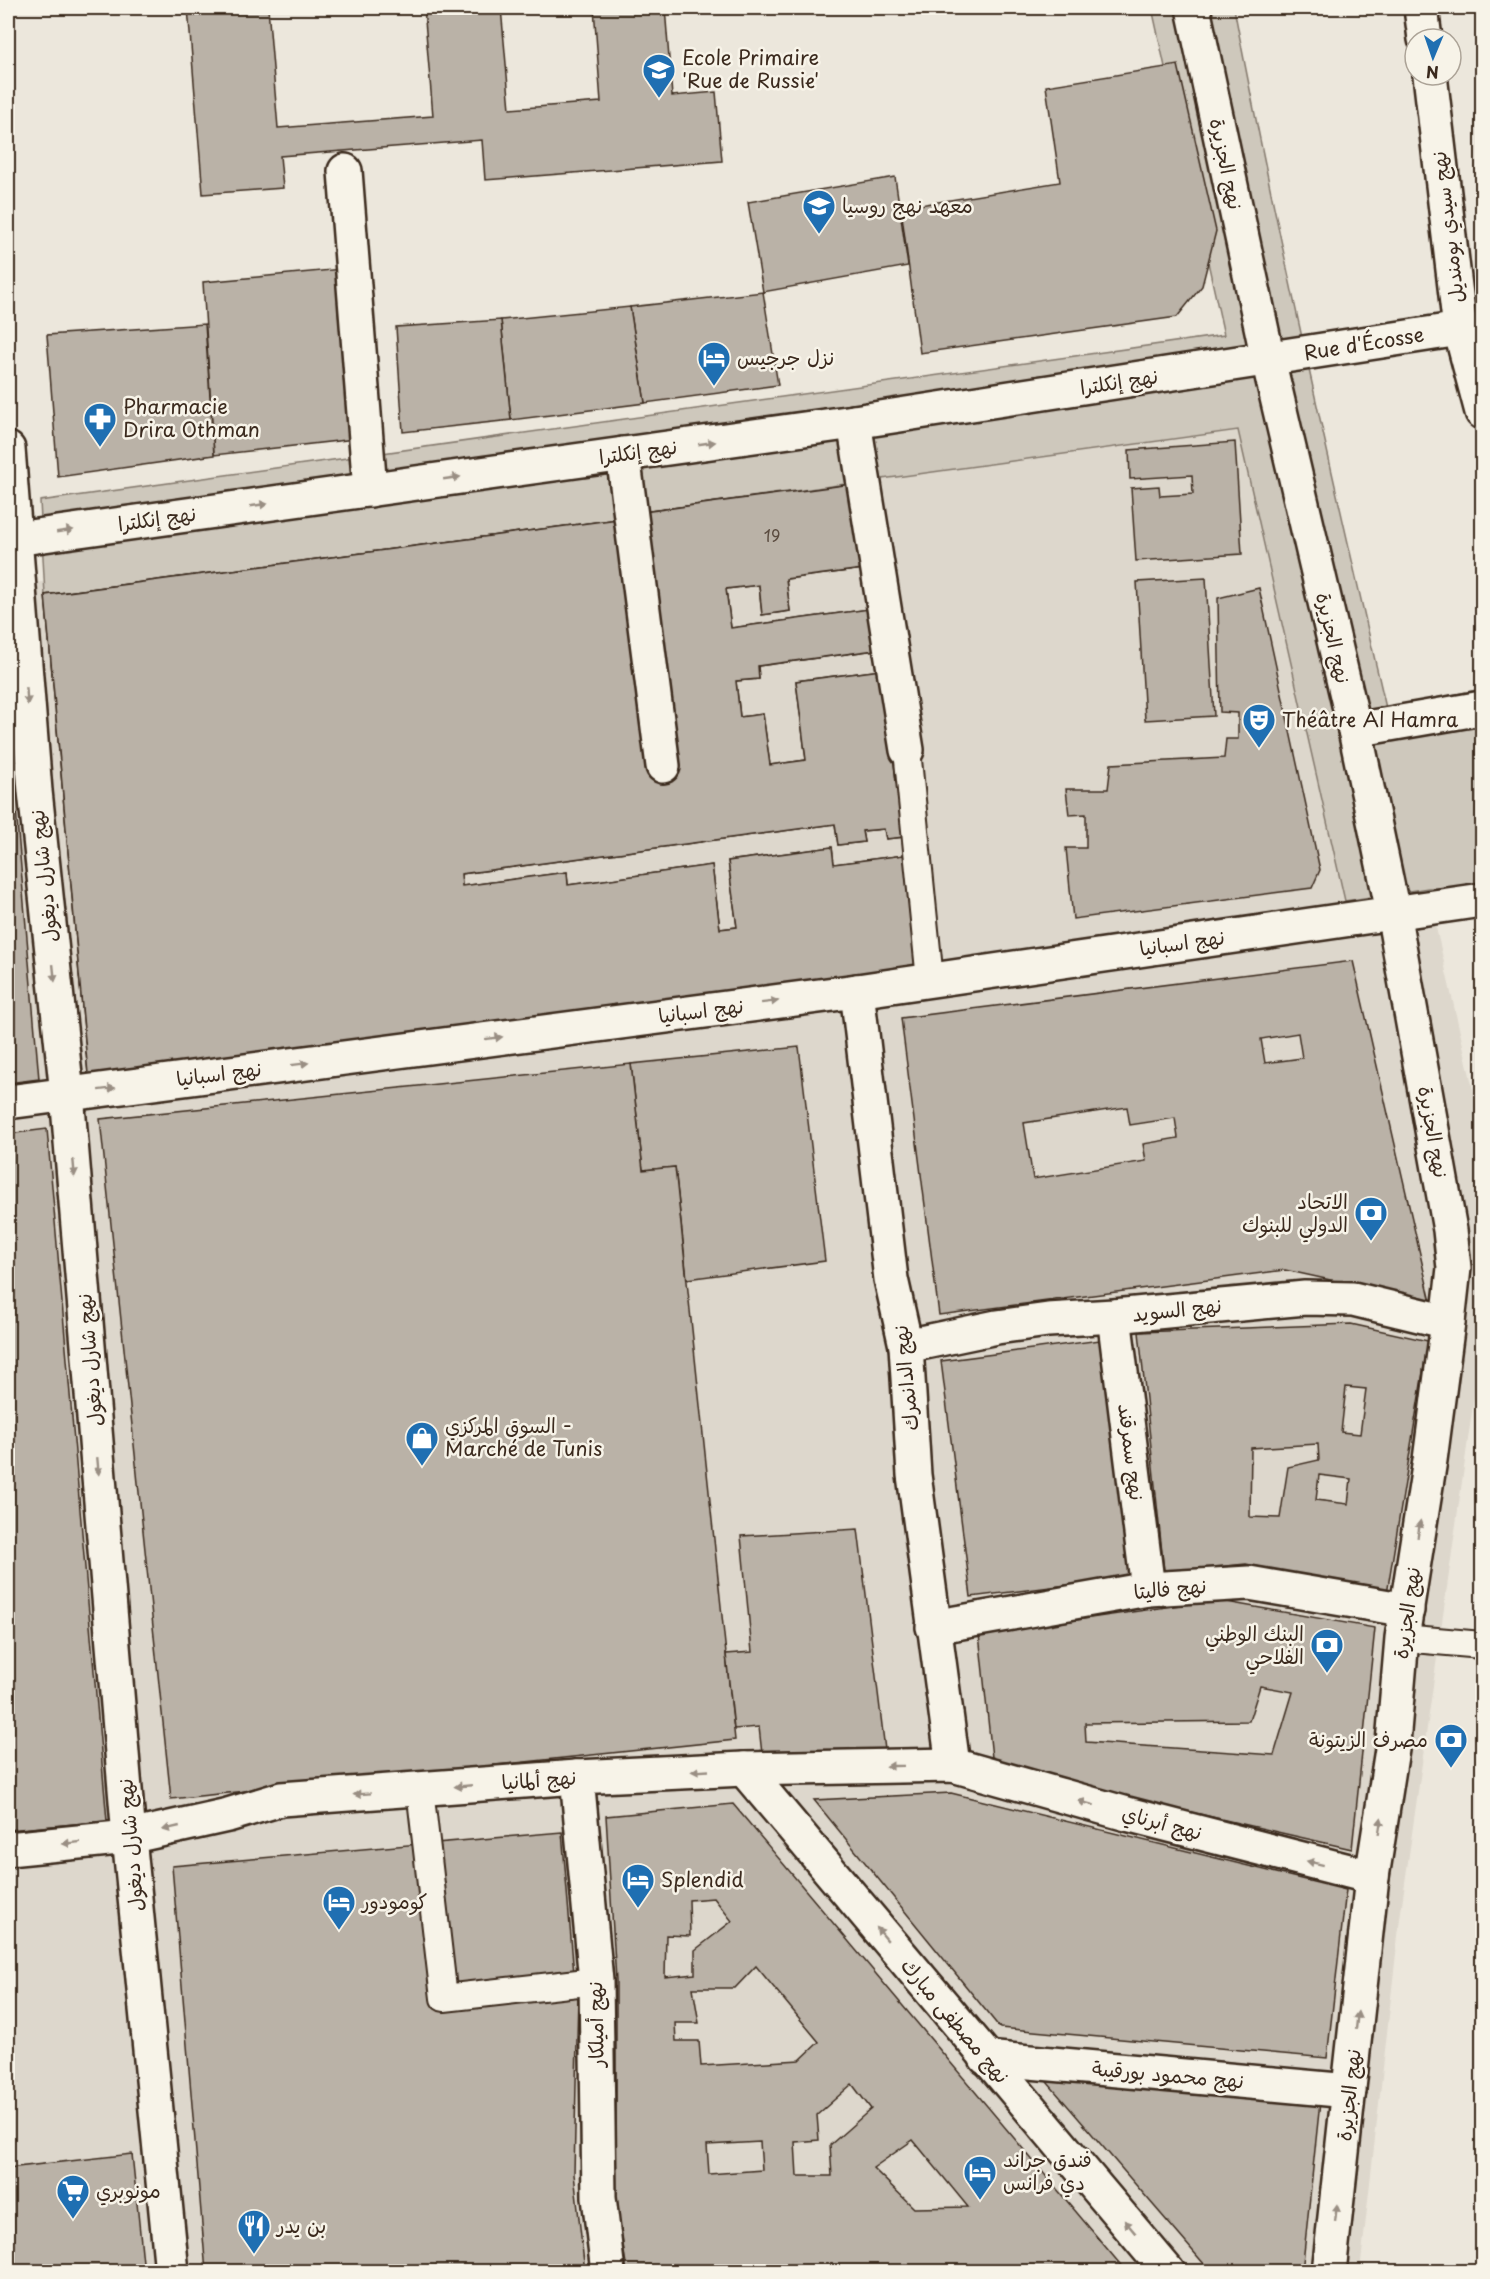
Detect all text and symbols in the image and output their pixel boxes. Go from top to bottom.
north arrow [1403,27,1463,87]
place label: Ecole Primaire 'Rue de Russie' [682,42,819,95]
school or university icon: Ecole Primaire 'Rue de Russie' [641,52,677,99]
text: N [1426,61,1439,85]
street label: نهج الجزيرة [1203,115,1251,212]
street label: نهج سيدي بومنديل [1423,149,1472,305]
school or university icon: معهد نهج روسيا [801,188,837,235]
place label: معهد نهج روسيا [842,190,973,220]
street label: Rue d'Écosse [1302,319,1426,367]
hotel icon: نزل جرجيس [696,340,732,387]
place label: نزل جرجيس [737,342,834,372]
street label: نهج إنكلترا [1078,360,1160,402]
place label: Pharmacie Drira Othman [123,391,260,444]
pharmacy icon: Pharmacie Drira Othman [82,401,118,448]
street label: نهج إنكلترا [597,431,679,471]
one-way arrow [698,438,717,447]
one-way arrow [442,474,461,483]
street label: نهج إنكلترا [116,498,198,538]
one-way arrow [249,500,268,510]
house number: 19 [764,523,780,547]
one-way arrow [56,527,75,536]
street label: نهج الجزيرة [1309,589,1359,686]
one-way arrow [22,686,32,705]
theatre icon: Théâtre Al Hamra [1241,702,1277,749]
place label: Théâtre Al Hamra [1282,704,1459,734]
street label: نهج شارل ديغول [21,808,65,944]
street label: نهج اسبانيا [1137,921,1226,963]
one-way arrow [49,964,59,983]
street label: نهج اسبانيا [657,990,745,1030]
one-way arrow [761,998,780,1007]
one-way arrow [484,1034,503,1043]
street label: نهج اسبانيا [175,1053,263,1093]
one-way arrow [291,1059,310,1068]
one-way arrow [98,1084,117,1093]
street label: نهج الجزيرة [1411,1084,1457,1180]
one-way arrow [69,1158,78,1177]
place label: الاتحاد الدولي للبنوك [1242,1186,1348,1243]
bank icon: الاتحاد الدولي للبنوك [1353,1195,1389,1242]
street label: نهج السويد [1131,1289,1223,1329]
street label: نهج شارل ديغول [68,1292,110,1428]
street label: نهج الدانمرك [885,1324,925,1432]
street label: نهج سمرقند [1111,1402,1153,1502]
place label: السوق المركزي - Marché de Tunis [445,1410,602,1463]
shop icon: السوق المركزي - Marché de Tunis [404,1420,440,1467]
one-way arrow [94,1457,103,1476]
one-way arrow [1415,1519,1424,1538]
street label: نهج الجزيرة [1385,1565,1427,1661]
street label: نهج فاليتا [1132,1570,1208,1606]
place label: البنك الوطني الفلاحي [1205,1618,1304,1675]
bank icon: البنك الوطني الفلاحي [1309,1627,1345,1674]
bank icon: مصرف الزيتونة [1433,1722,1469,1769]
place label: مصرف الزيتونة [1309,1724,1428,1754]
street label: نهج ألمانيا [500,1761,577,1797]
one-way arrow [885,1761,904,1771]
one-way arrow [690,1766,709,1775]
street label: نهج شارل ديغول [109,1777,151,1913]
one-way arrow [454,1781,473,1791]
one-way arrow [352,1789,371,1798]
one-way arrow [1077,1797,1095,1807]
street label: نهج أبرناي [1119,1797,1206,1848]
one-way arrow [1376,1816,1385,1835]
one-way arrow [161,1824,180,1833]
one-way arrow [62,1838,81,1848]
one-way arrow [1306,1857,1324,1867]
hotel icon: Splendid [620,1862,656,1909]
place label: Splendid [661,1864,744,1894]
hotel icon: كومودور [321,1884,357,1931]
place label: كومودور [360,1886,427,1916]
one-way arrow [876,1926,889,1942]
street label: نهج مصطفى مبارك [894,1951,1017,2089]
street label: نهج أميلكار [579,1981,611,2069]
one-way arrow [1352,2010,1362,2029]
street label: نهج الجزيرة [1328,2047,1368,2143]
street label: نهج محمود بورقيبة [1091,2052,1245,2096]
place label: فندق جراند دي فرانس [1003,2144,1092,2198]
hotel icon: فندق جراند دي فرانس [962,2154,998,2201]
supermarket icon: مونوبري [55,2173,91,2220]
place label: مونوبري [96,2175,161,2206]
one-way arrow [1331,2204,1340,2223]
restaurant icon: بن يدر [236,2208,272,2255]
place label: بن يدر [275,2210,326,2240]
one-way arrow [1124,2220,1137,2235]

